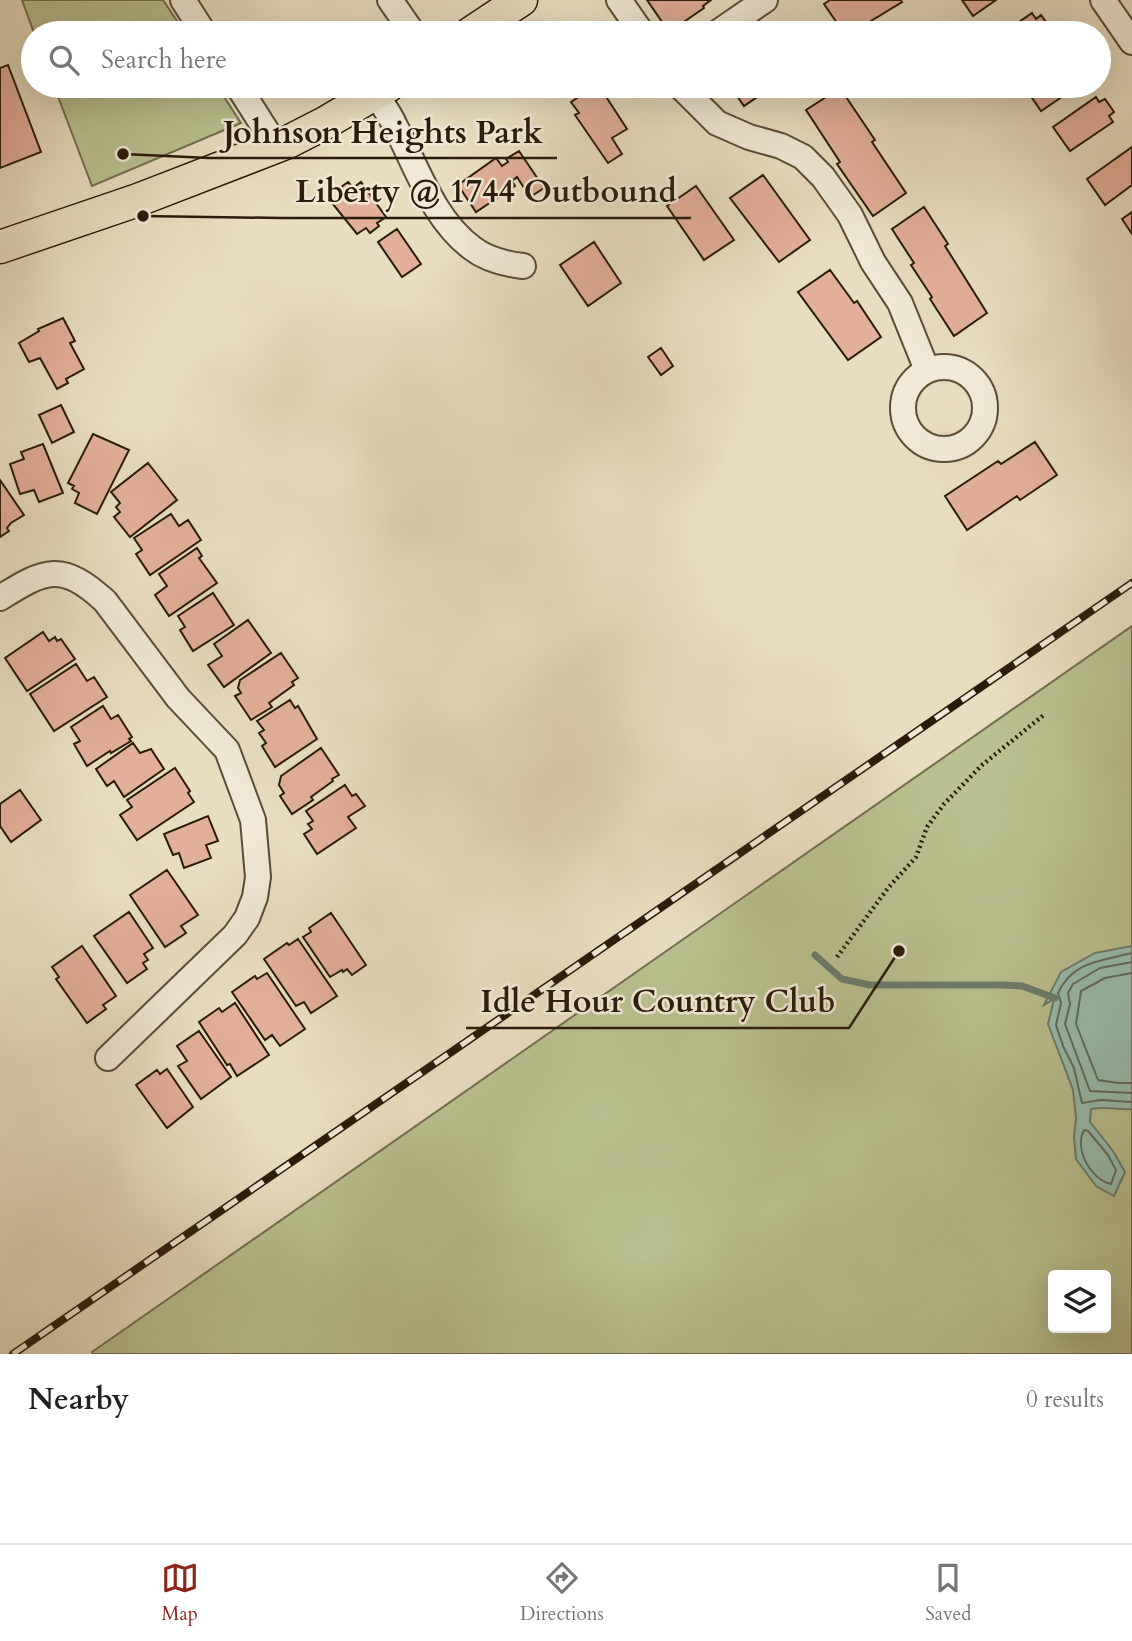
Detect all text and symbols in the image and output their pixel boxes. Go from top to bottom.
search box [21,21,1111,98]
icon: search [45,41,83,79]
text: Search here [101,42,227,77]
callout: Johnson Heights Park [209,105,557,158]
text: Johnson Heights Park [219,111,543,155]
callout: Liberty @ 1744 Outbound [282,165,691,218]
text: Liberty @ 1744 Outbound [295,170,677,214]
callout: Idle Hour Country Club [466,975,849,1028]
text: Idle Hour Country Club [480,980,836,1024]
map controls [1048,1270,1111,1333]
button: layers [1048,1270,1111,1333]
text: Nearby [28,1379,129,1420]
text: 0 results [1026,1384,1104,1415]
tab: Map [161,1559,199,1627]
tab: Directions [520,1559,604,1627]
tab: Saved [925,1559,971,1627]

